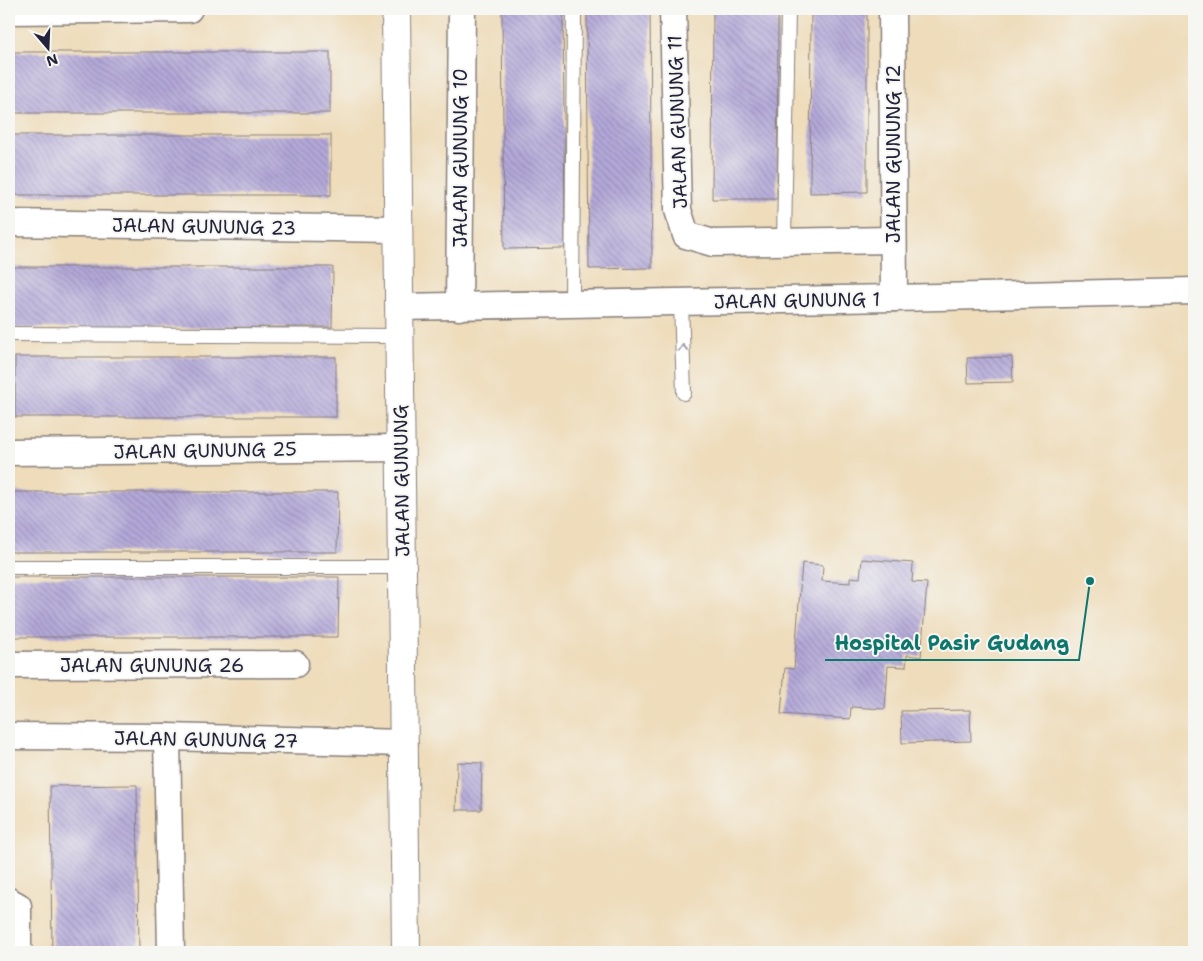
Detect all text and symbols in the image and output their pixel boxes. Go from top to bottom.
north arrow [22,22,72,72]
street label: JALAN GUNUNG 11 [662,35,693,209]
text: N [44,50,60,71]
street label: JALAN GUNUNG 12 [881,64,906,244]
street label: JALAN GUNUNG 10 [448,68,473,248]
street label: JALAN GUNUNG 23 [112,212,296,241]
street label: JALAN GUNUNG 1 [713,287,881,314]
one-way arrow [677,343,688,351]
street label: JALAN GUNUNG [388,405,415,557]
street label: JALAN GUNUNG 25 [113,436,297,465]
callout: Hospital Pasir Gudang [825,625,1079,660]
text: Hospital Pasir Gudang [835,630,1069,656]
street label: JALAN GUNUNG 26 [60,653,244,678]
street label: JALAN GUNUNG 27 [114,725,298,754]

